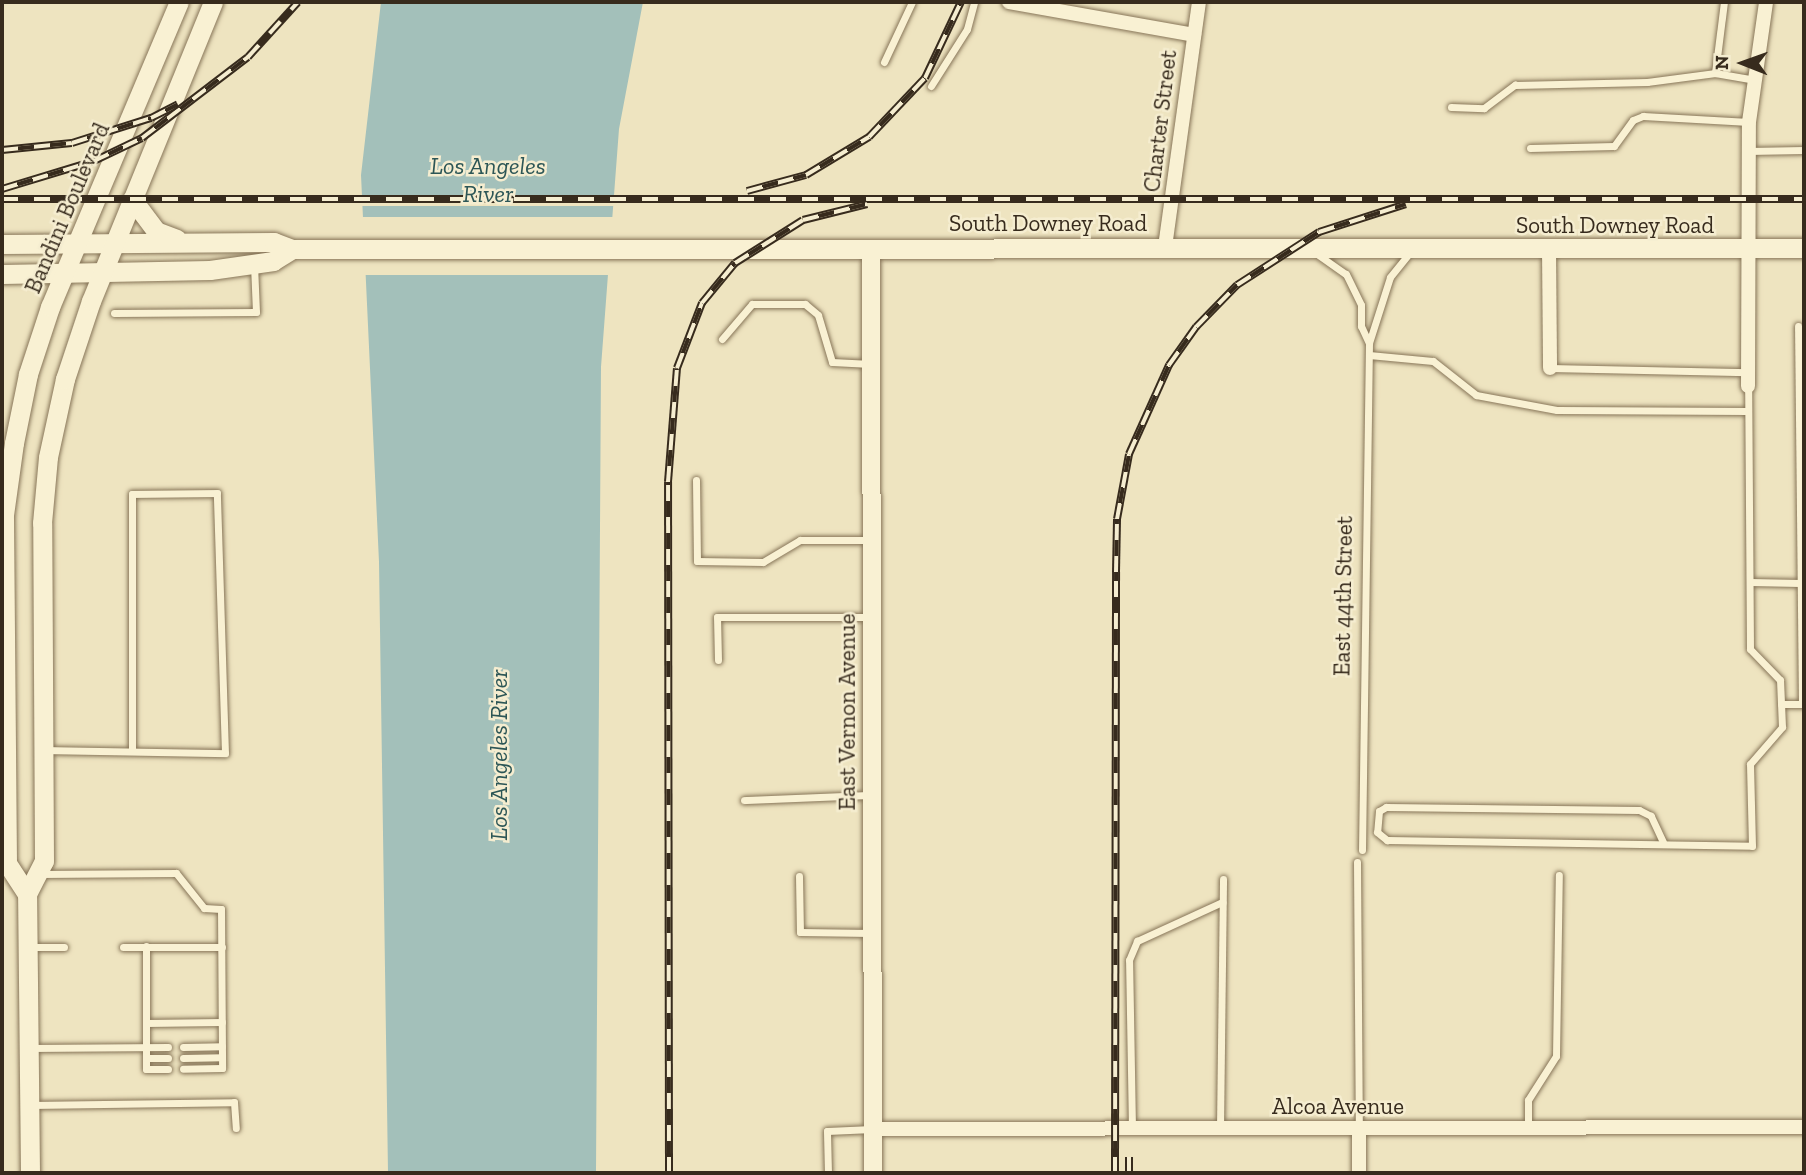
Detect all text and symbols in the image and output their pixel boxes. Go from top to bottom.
north arrow [1708,28,1778,98]
street label: Charter Street [1138,48,1182,194]
text: N [1710,55,1733,70]
street label: Bandini Boulevard [19,119,115,297]
water label: Los Angeles River [430,152,546,208]
street label: South Downey Road [949,209,1147,237]
street label: South Downey Road [1516,211,1714,239]
street label: East 44th Street [1328,516,1358,676]
street label: East Vernon Avenue [833,613,861,811]
water label: Los Angeles River [485,669,513,841]
street label: Alcoa Avenue [1272,1092,1404,1120]

